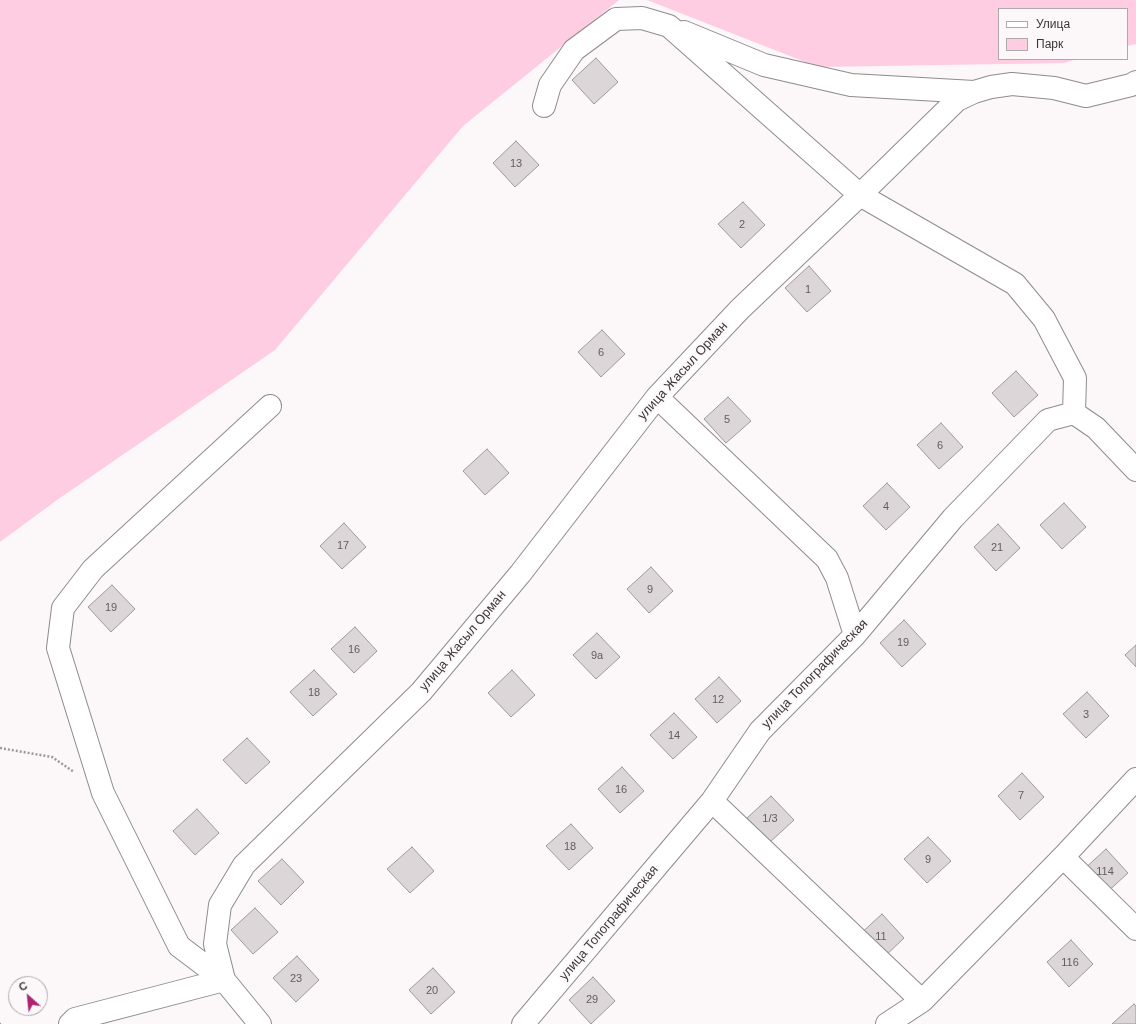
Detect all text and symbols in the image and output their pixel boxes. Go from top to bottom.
legend [998,8,1128,60]
text: Улица [1036,17,1070,31]
text: Парк [1036,37,1063,51]
house number: 13 [510,157,522,171]
house number: 2 [739,218,745,232]
house number: 1 [805,283,811,297]
street label: улица Жасыл Орман [635,319,731,423]
house number: 6 [598,346,604,360]
house number: 5 [724,413,730,427]
house number: 6 [937,439,943,453]
house number: 4 [883,500,889,514]
house number: 17 [337,539,349,553]
house number: 21 [991,541,1003,555]
house number: 9 [647,583,653,597]
street label: улица Жасыл Орман [416,588,510,694]
house number: 19 [105,601,117,615]
street label: улица Топографическая [759,616,871,732]
house number: 19 [897,636,909,650]
house number: 16 [348,643,360,657]
house number: 9а [591,649,603,663]
house number: 18 [308,686,320,700]
house number: 12 [712,693,724,707]
house number: 3 [1083,708,1089,722]
house number: 14 [668,729,680,743]
house number: 16 [615,783,627,797]
house number: 7 [1018,789,1024,803]
house number: 1/3 [762,812,778,826]
house number: 18 [564,840,576,854]
house number: 9 [925,853,931,867]
street label: улица Топографическая [556,862,662,984]
house number: 114 [1096,865,1114,879]
house number: 11 [875,930,887,944]
house number: 116 [1061,956,1079,970]
house number: 23 [290,972,302,986]
north arrow [8,976,48,1016]
text: С [17,979,29,993]
house number: 20 [426,984,438,998]
house number: 29 [586,993,598,1007]

